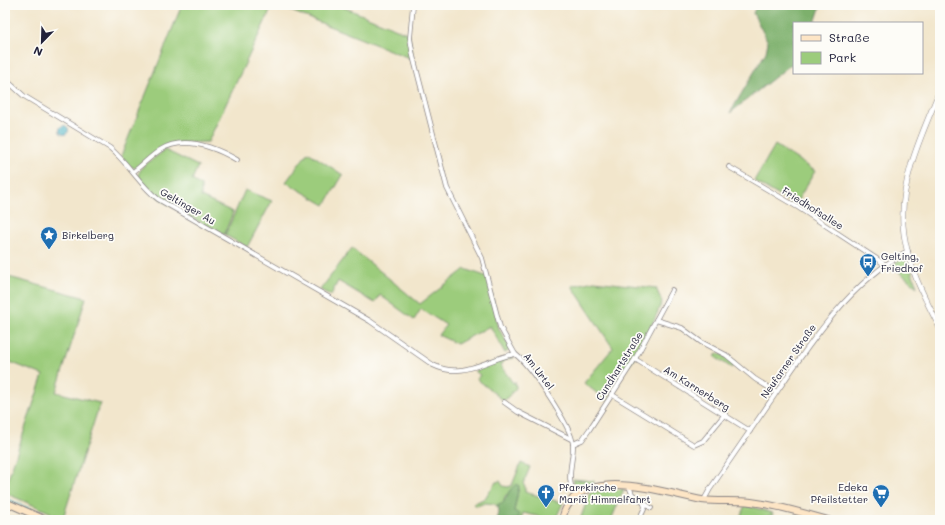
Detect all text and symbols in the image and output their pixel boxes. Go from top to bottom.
north arrow [22,22,62,62]
legend [793,22,923,74]
text: Straße [829,29,870,45]
text: N [31,43,45,60]
text: Park [829,49,856,65]
street label: Friedhofsallee [780,183,846,233]
street label: Geltinger Au [158,185,218,227]
place icon: Birkelberg [39,225,59,250]
place label: Birkelberg [62,228,114,242]
place label: Gelting, Friedhof [881,249,924,275]
bus stop icon: Gelting, Friedhof [858,252,878,277]
street label: Neufarner Straße [757,321,819,401]
street label: Cundhartstraße [592,329,646,403]
street label: Am Urtel [521,350,557,392]
street label: Am Karnerberg [661,362,733,414]
place label: Pfarrkirche Mariä Himmelfahrt [559,480,651,506]
place label: Edeka Pfeilstetter [811,480,868,506]
church icon: Pfarrkirche Mariä Himmelfahrt [536,483,556,508]
supermarket icon: Edeka Pfeilstetter [871,483,891,508]

